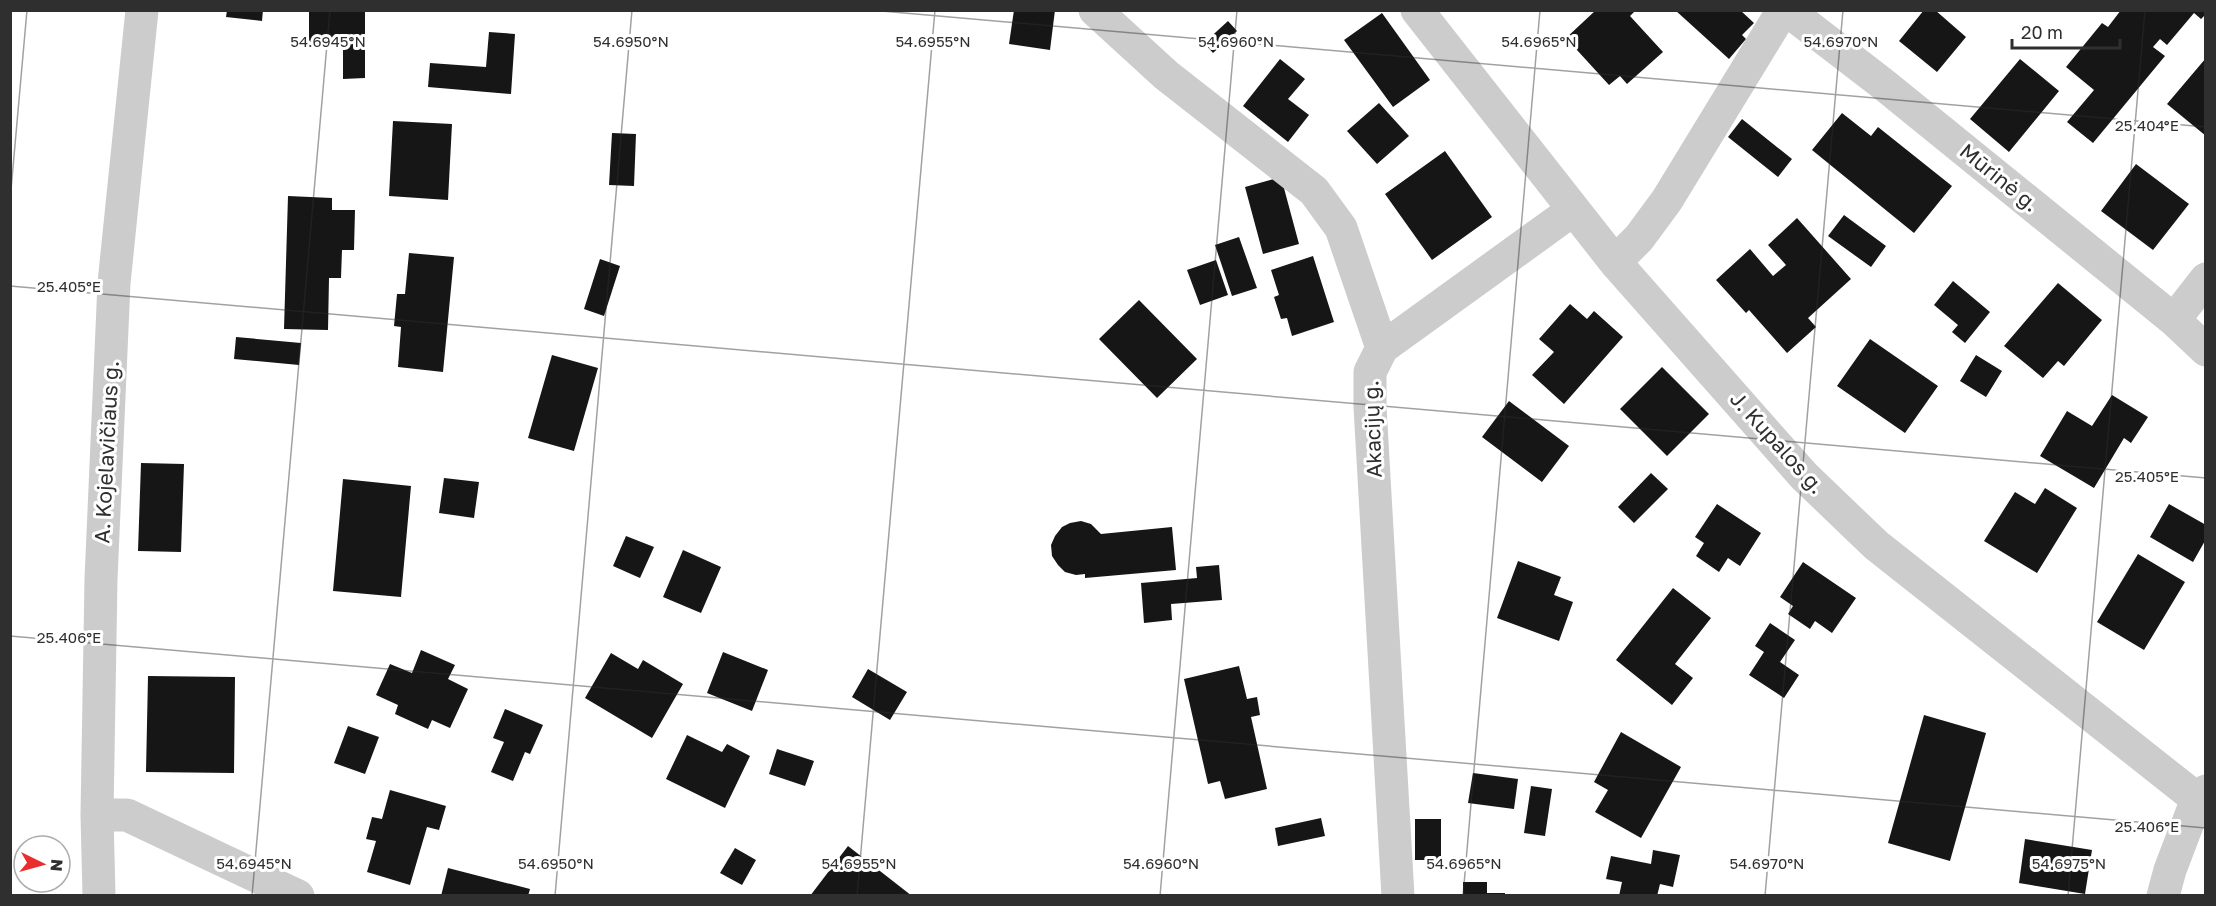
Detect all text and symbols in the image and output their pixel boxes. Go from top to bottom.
scale bar [2012,12,2120,50]
text: 20 m [2021,21,2063,43]
text: 54.6945°N [290,32,366,50]
text: 54.6950°N [593,32,669,50]
text: 54.6955°N [895,32,971,50]
text: 54.6960°N [1198,32,1274,50]
text: 54.6965°N [1501,32,1577,50]
text: 54.6970°N [1803,32,1879,50]
text: 25.404°E [2115,116,2179,134]
street label: Mūrinė g. [1955,137,2044,217]
text: 25.405°E [37,277,101,295]
street label: A. Kojelavičiaus g. [88,360,124,544]
street label: Akacijų g. [1357,380,1387,478]
street label: J. Kupalos g. [1725,386,1831,499]
text: 25.405°E [2115,467,2179,485]
text: 25.406°E [37,628,101,646]
text: 25.406°E [2115,817,2179,835]
north arrow [12,834,72,894]
text: 54.6945°N [216,854,292,872]
text: 54.6950°N [518,854,594,872]
text: 54.6955°N [821,854,897,872]
text: 54.6960°N [1123,854,1199,872]
text: 54.6965°N [1426,854,1502,872]
text: 54.6970°N [1729,854,1805,872]
text: 54.6975°N [2032,854,2106,872]
text: N [46,858,67,872]

